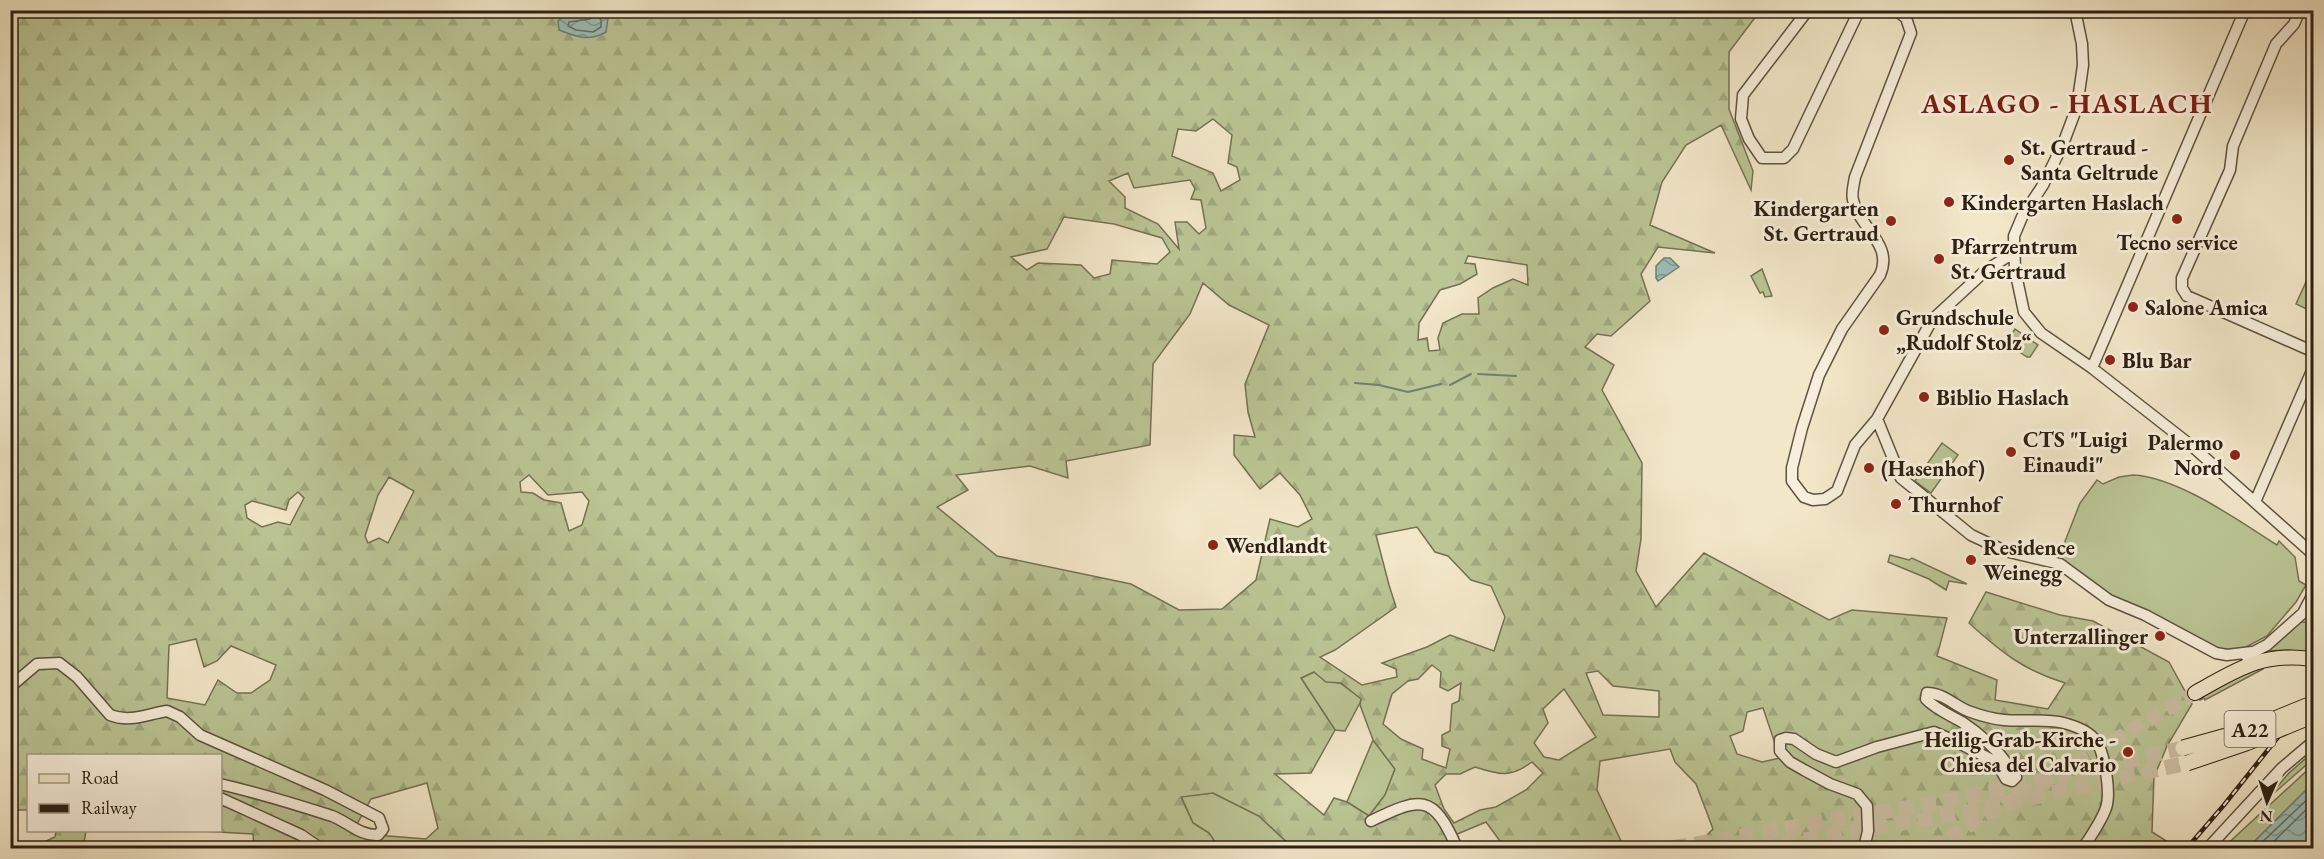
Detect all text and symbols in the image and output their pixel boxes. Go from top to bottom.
district label: ASLAGO - HASLACH [1920,85,2213,121]
place label: St. Gertraud - Santa Geltrude [2021,133,2158,187]
marker: St. Gertraud - Santa Geltrude [2002,153,2016,167]
place label: Kindergarten Haslach [1961,188,2164,217]
place label: Kindergarten St. Gertraud [1754,194,1880,248]
marker: Kindergarten Haslach [1942,195,1956,209]
marker: Tecno service [2170,212,2184,226]
marker: Kindergarten St. Gertraud [1884,214,1898,228]
place label: Tecno service [2116,228,2238,257]
place label: Pfarrzentrum St. Gertraud [1951,232,2078,286]
marker: Pfarrzentrum St. Gertraud [1932,252,1946,266]
place label: Salone Amica [2145,293,2268,322]
marker: Salone Amica [2126,300,2140,314]
place label: Grundschule „Rudolf Stolz“ [1896,303,2032,357]
marker: Grundschule „Rudolf Stolz“ [1877,323,1891,337]
place label: Blu Bar [2122,346,2193,375]
marker: Blu Bar [2103,353,2117,367]
place label: Biblio Haslach [1936,383,2069,412]
marker: Biblio Haslach [1917,390,1931,404]
place label: CTS "Luigi Einaudi" [2023,425,2128,479]
place label: Palermo Nord [2148,428,2223,482]
marker: CTS "Luigi Einaudi" [2004,445,2018,459]
marker: Palermo Nord [2228,448,2242,462]
place label: (Hasenhof) [1881,454,1985,483]
marker: (Hasenhof) [1862,461,1876,475]
place label: Thurnhof [1908,490,2004,519]
marker: Thurnhof [1889,497,1903,511]
place label: Wendlandt [1225,531,1328,560]
place label: Residence Weinegg [1983,533,2075,587]
marker: Wendlandt [1206,538,1220,552]
marker: Residence Weinegg [1964,553,1978,567]
place label: Unterzallinger [2013,622,2149,651]
marker: Unterzallinger [2153,629,2167,643]
road number: A22 [2224,711,2276,747]
place label: Heilig-Grab-Kirche - Chiesa del Calvario [1924,725,2116,779]
marker: Heilig-Grab-Kirche - Chiesa del Calvario [2121,745,2135,759]
legend [27,754,222,832]
text: Road [81,766,120,789]
north arrow [2237,772,2297,832]
text: Railway [81,796,137,819]
text: N [2259,806,2273,827]

